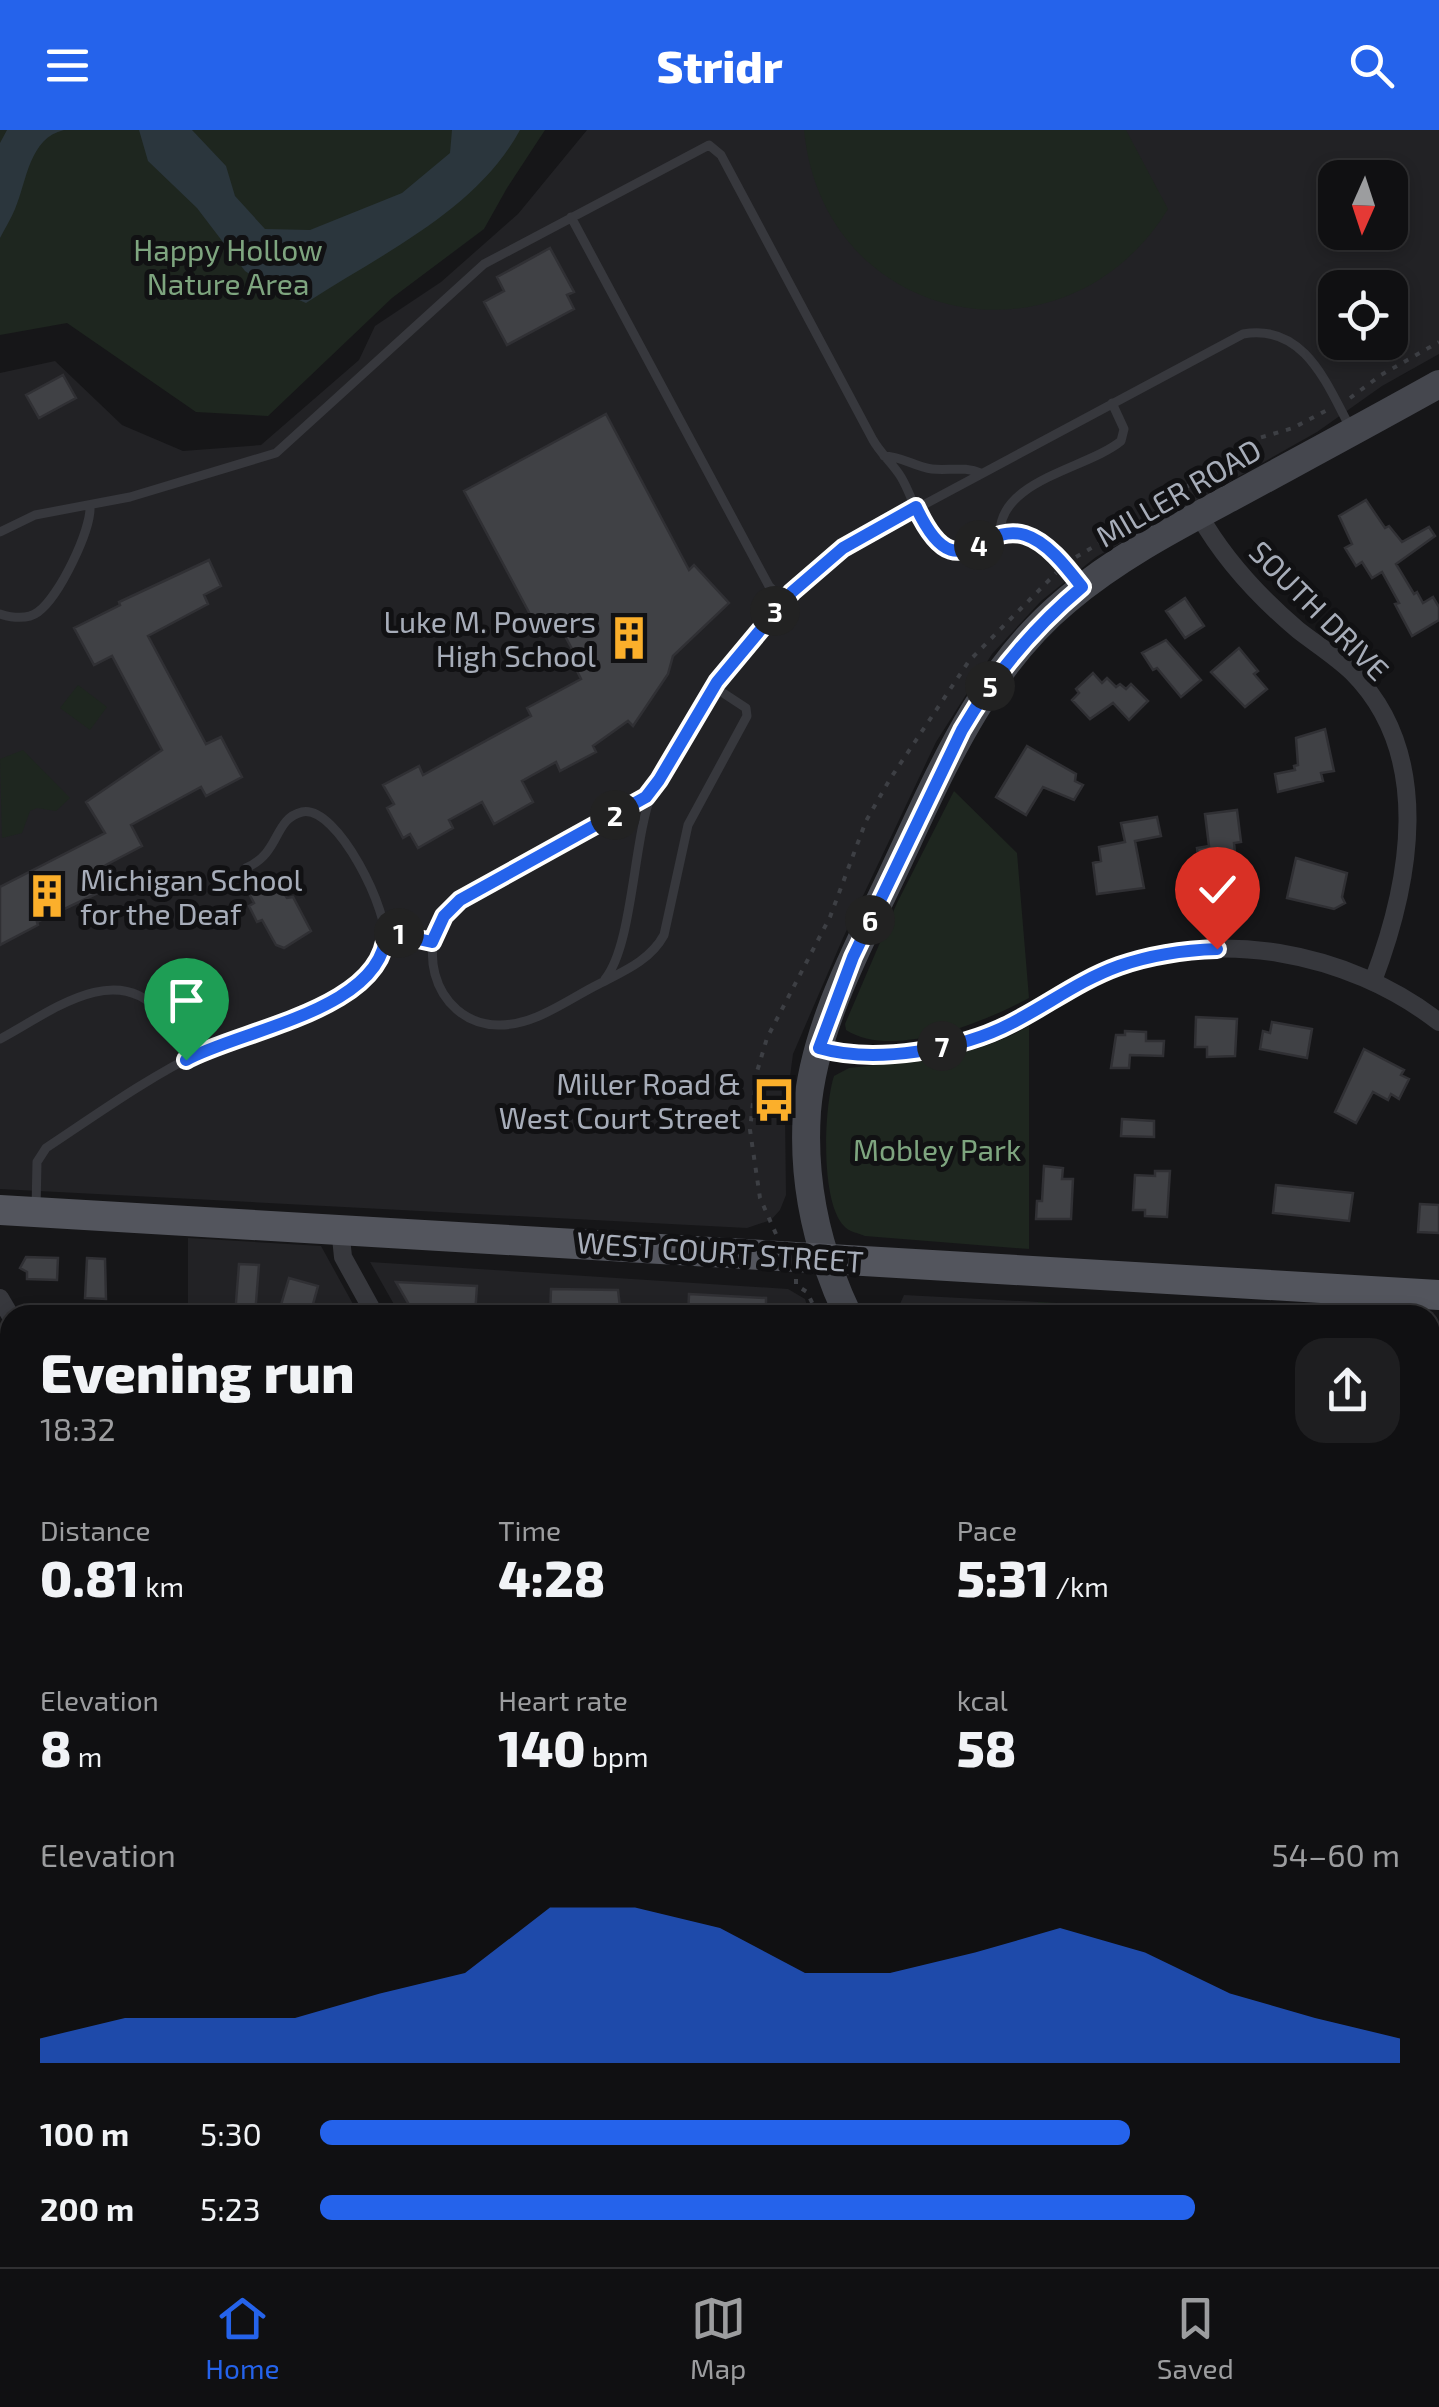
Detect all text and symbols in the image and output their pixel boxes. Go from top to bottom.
icon: menu [40,38,95,93]
text: Stridr [656,38,783,92]
icon: search [1344,38,1399,93]
north arrow [1318,160,1408,250]
map controls [1318,160,1408,360]
park label: Happy Hollow Nature Area [133,231,323,301]
button: locate [1318,270,1408,360]
street label: MILLER ROAD [1089,430,1267,554]
pin: 4 [954,520,1004,570]
text: 4 [970,528,988,562]
street label: SOUTH DRIVE [1243,533,1397,687]
pin: 3 [750,586,800,636]
text: 3 [767,594,783,628]
place label: Luke M. Powers High School [384,603,596,673]
building icon: Luke M. Powers High School [605,614,653,662]
pin: 5 [965,661,1015,711]
text: 5 [982,669,998,703]
pin: 2 [590,790,640,840]
text: 2 [607,798,623,832]
pin [1175,847,1260,950]
place label: Michigan School for the Deaf [80,861,302,931]
icon: check [1190,862,1245,917]
building icon: Michigan School for the Deaf [23,872,71,920]
pin: 6 [845,895,895,945]
text: 6 [862,903,878,937]
pin: 1 [374,908,424,958]
text: 1 [393,916,405,950]
pin [144,958,229,1061]
icon: arrive [159,973,214,1028]
pin: 7 [917,1021,967,1071]
text: 7 [935,1029,949,1063]
place label: Miller Road & West Court Street [499,1065,741,1135]
bus stop icon: Miller Road & West Court Street [750,1076,798,1124]
park label: Mobley Park [853,1131,1021,1167]
street label: WEST COURT STREET [575,1223,865,1279]
text: Evening run [40,1338,355,1404]
button: share [1295,1338,1400,1443]
text: 18:32 [40,1409,116,1447]
text: Distance [40,1513,151,1547]
text: Time [498,1513,561,1547]
text: Pace [957,1513,1017,1547]
text: 0.81 [40,1547,139,1607]
text: 4:28 [498,1547,605,1607]
text: 5:31 [957,1547,1049,1607]
text: km [139,1569,184,1603]
text: /km [1049,1569,1109,1603]
text: Elevation [40,1683,159,1717]
text: Heart rate [498,1683,628,1717]
text: kcal [957,1683,1008,1717]
text: 8 [40,1717,72,1777]
text: 140 [498,1717,586,1777]
text: 58 [957,1717,1016,1777]
text: m [72,1739,102,1773]
text: bpm [586,1739,649,1773]
text: Elevation [40,1835,176,1873]
text: 54–60 m [1271,1835,1400,1873]
text: 100 m [40,2114,129,2152]
text: 5:30 [200,2114,262,2152]
text: 200 m [40,2189,134,2227]
text: 5:23 [200,2189,260,2227]
tab: Home [205,2291,279,2385]
tab: Map [690,2291,746,2385]
tab: Saved [1157,2291,1234,2385]

